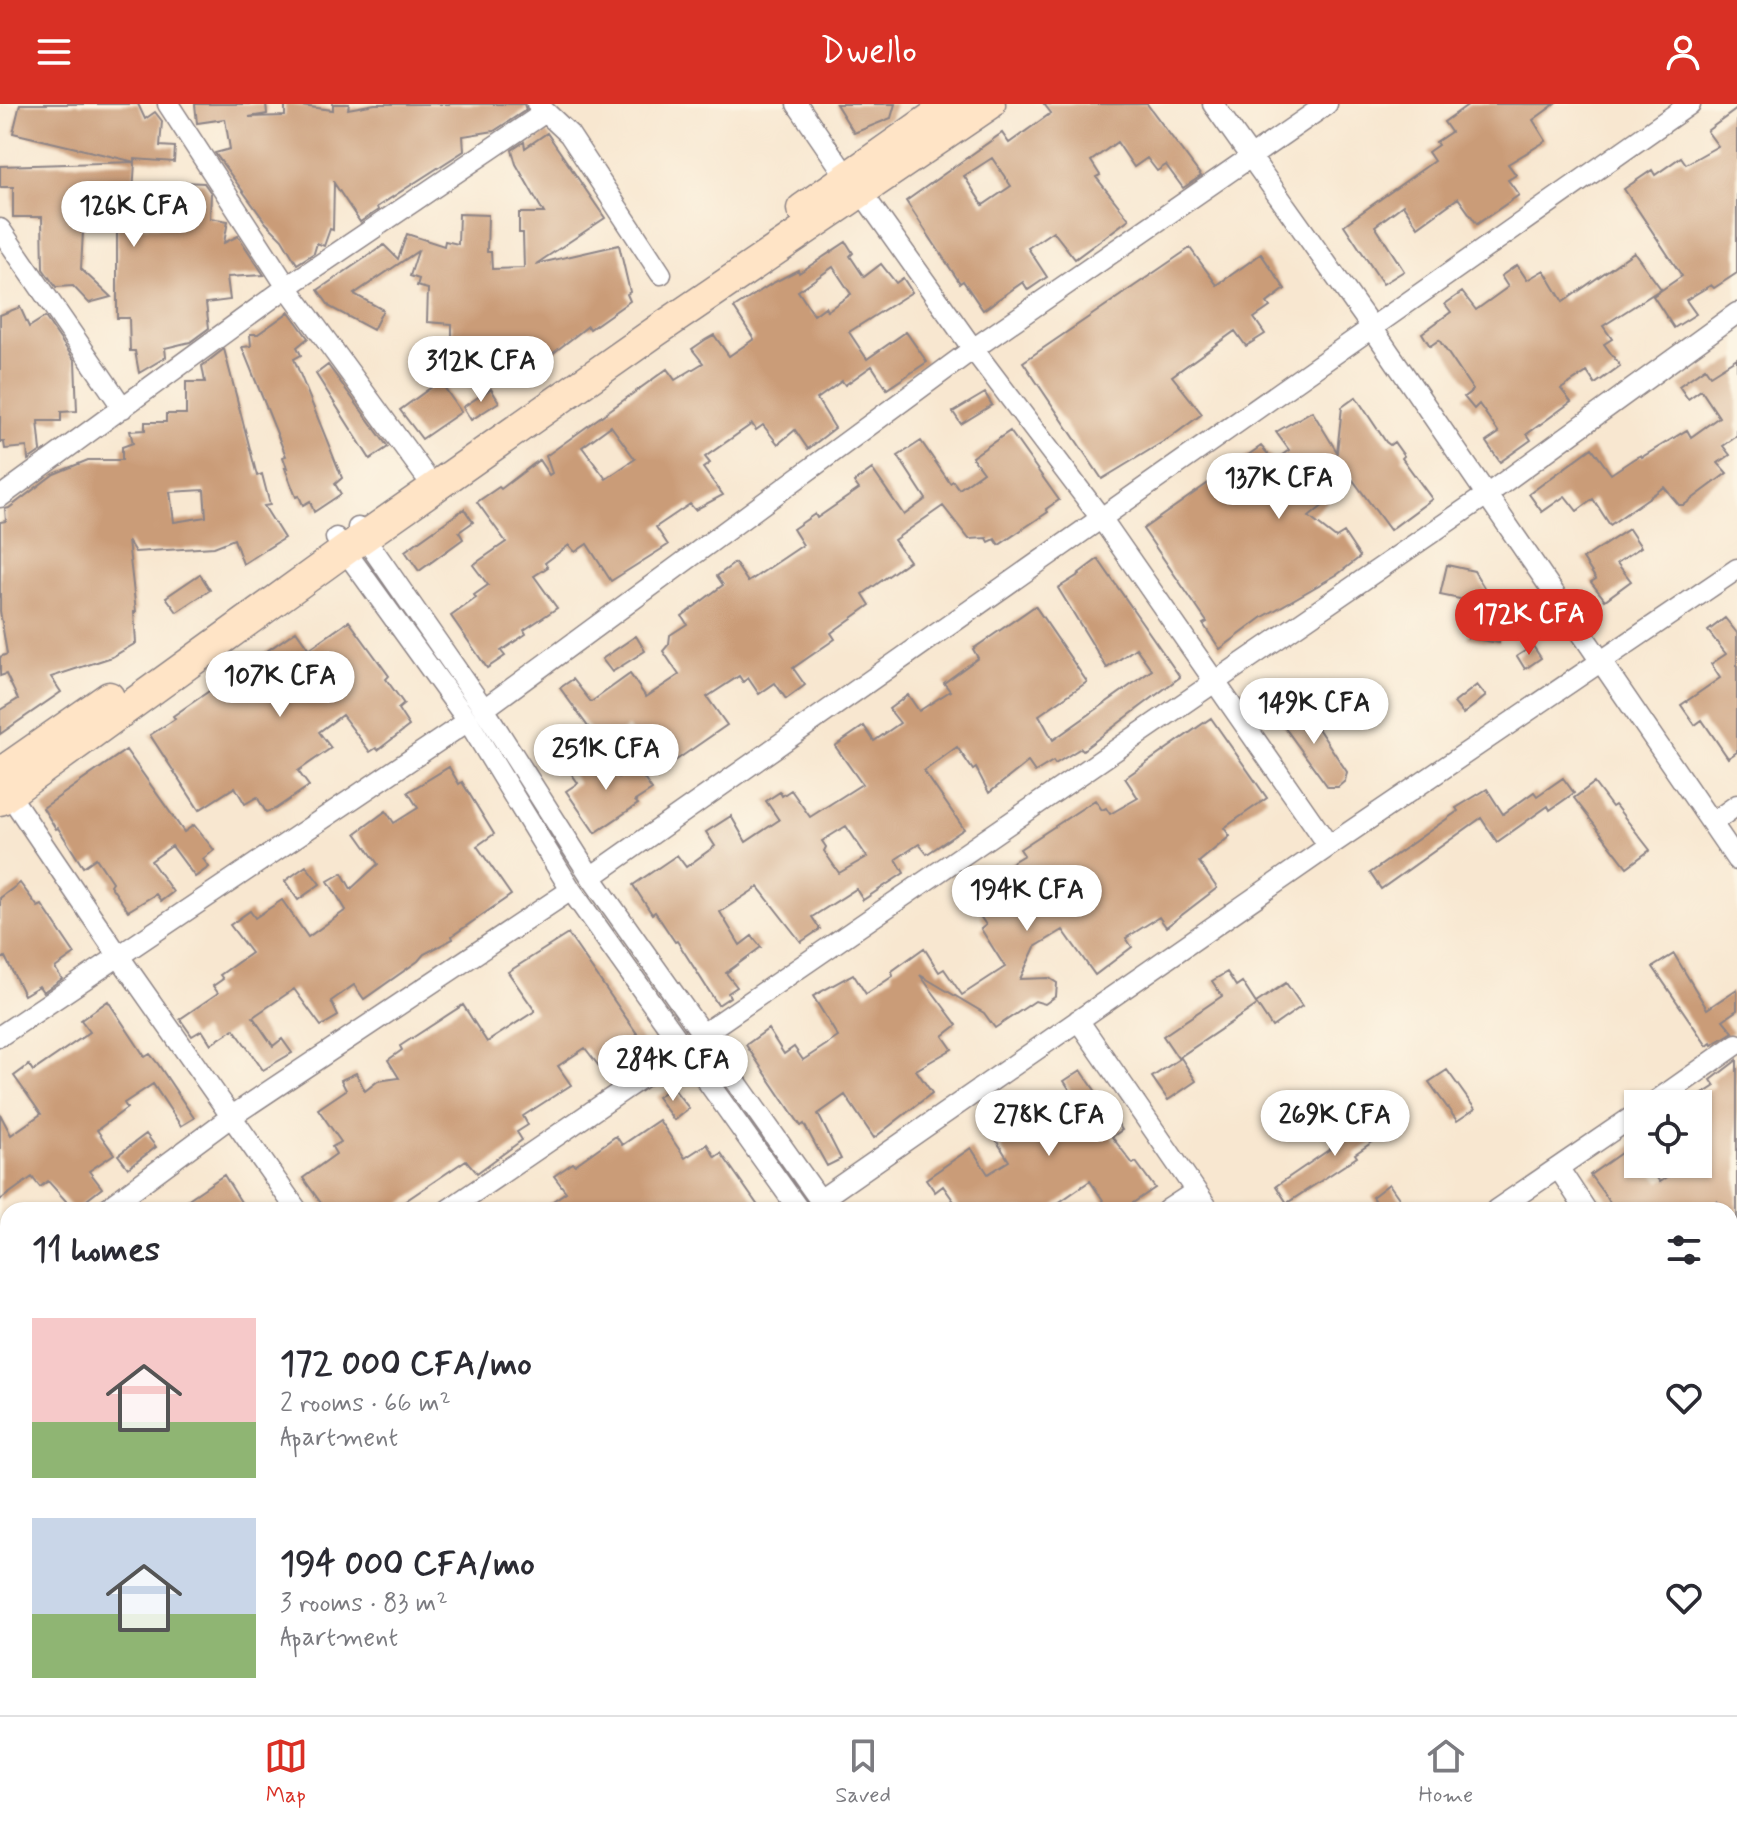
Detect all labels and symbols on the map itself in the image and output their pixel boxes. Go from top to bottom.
pin: 126K CFA [51,181,217,249]
pin: 312K CFA [398,336,564,404]
pin: 137K CFA [1196,453,1362,521]
pin: 172K CFA [1446,589,1612,657]
pin: 107K CFA [197,651,363,719]
pin: 149K CFA [1231,678,1397,746]
pin: 251K CFA [523,724,689,792]
pin: 194K CFA [944,865,1110,933]
pin: 284K CFA [590,1035,756,1103]
pin: 278K CFA [966,1090,1132,1158]
pin: 269K CFA [1252,1090,1418,1158]

